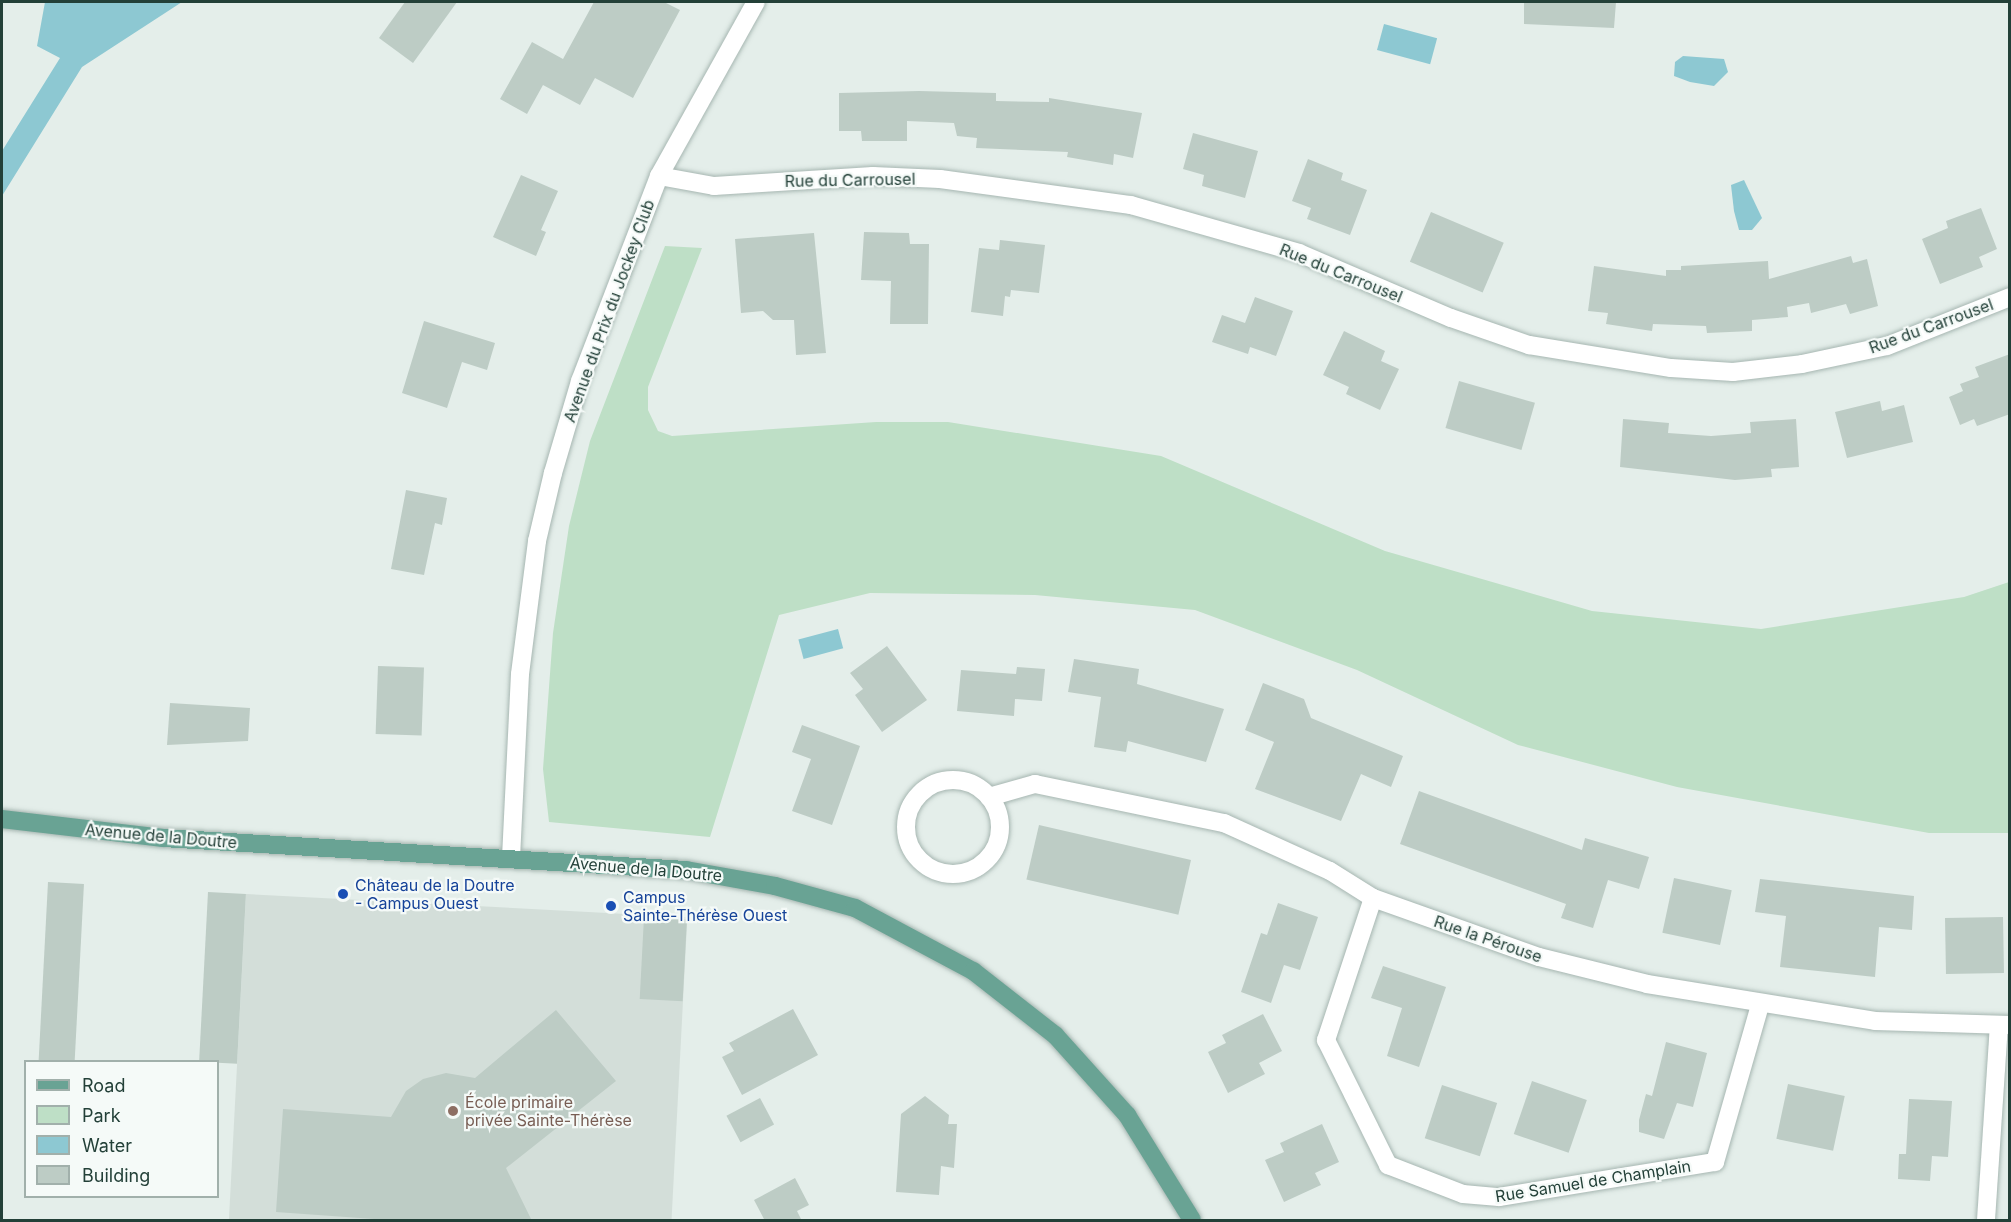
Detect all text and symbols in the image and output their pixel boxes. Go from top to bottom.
street label: Rue du Carrousel [784,169,916,191]
street label: Avenue du Prix du Jockey Club [560,197,658,425]
street label: Rue du Carrousel [1277,240,1405,306]
street label: Rue du Carrousel [1866,295,1996,357]
street label: Avenue de la Doutre [84,820,238,852]
street label: Avenue de la Doutre [569,853,723,885]
place label: Château de la Doutre - Campus Ouest [355,875,515,913]
marker: Château de la Doutre - Campus Ouest [336,887,350,901]
place label: Campus Sainte-Thérèse Ouest [623,887,787,925]
marker: Campus Sainte-Thérèse Ouest [604,899,618,913]
street label: Rue la Pérouse [1431,912,1545,966]
legend [24,1060,219,1198]
text: Road [82,1075,125,1096]
place label: École primaire privée Sainte-Thérèse [465,1092,632,1130]
marker: École primaire privée Sainte-Thérèse [446,1104,460,1118]
text: Park [82,1105,121,1126]
text: Water [82,1135,132,1156]
street label: Rue Samuel de Champlain [1494,1156,1692,1206]
text: Building [82,1165,150,1186]

